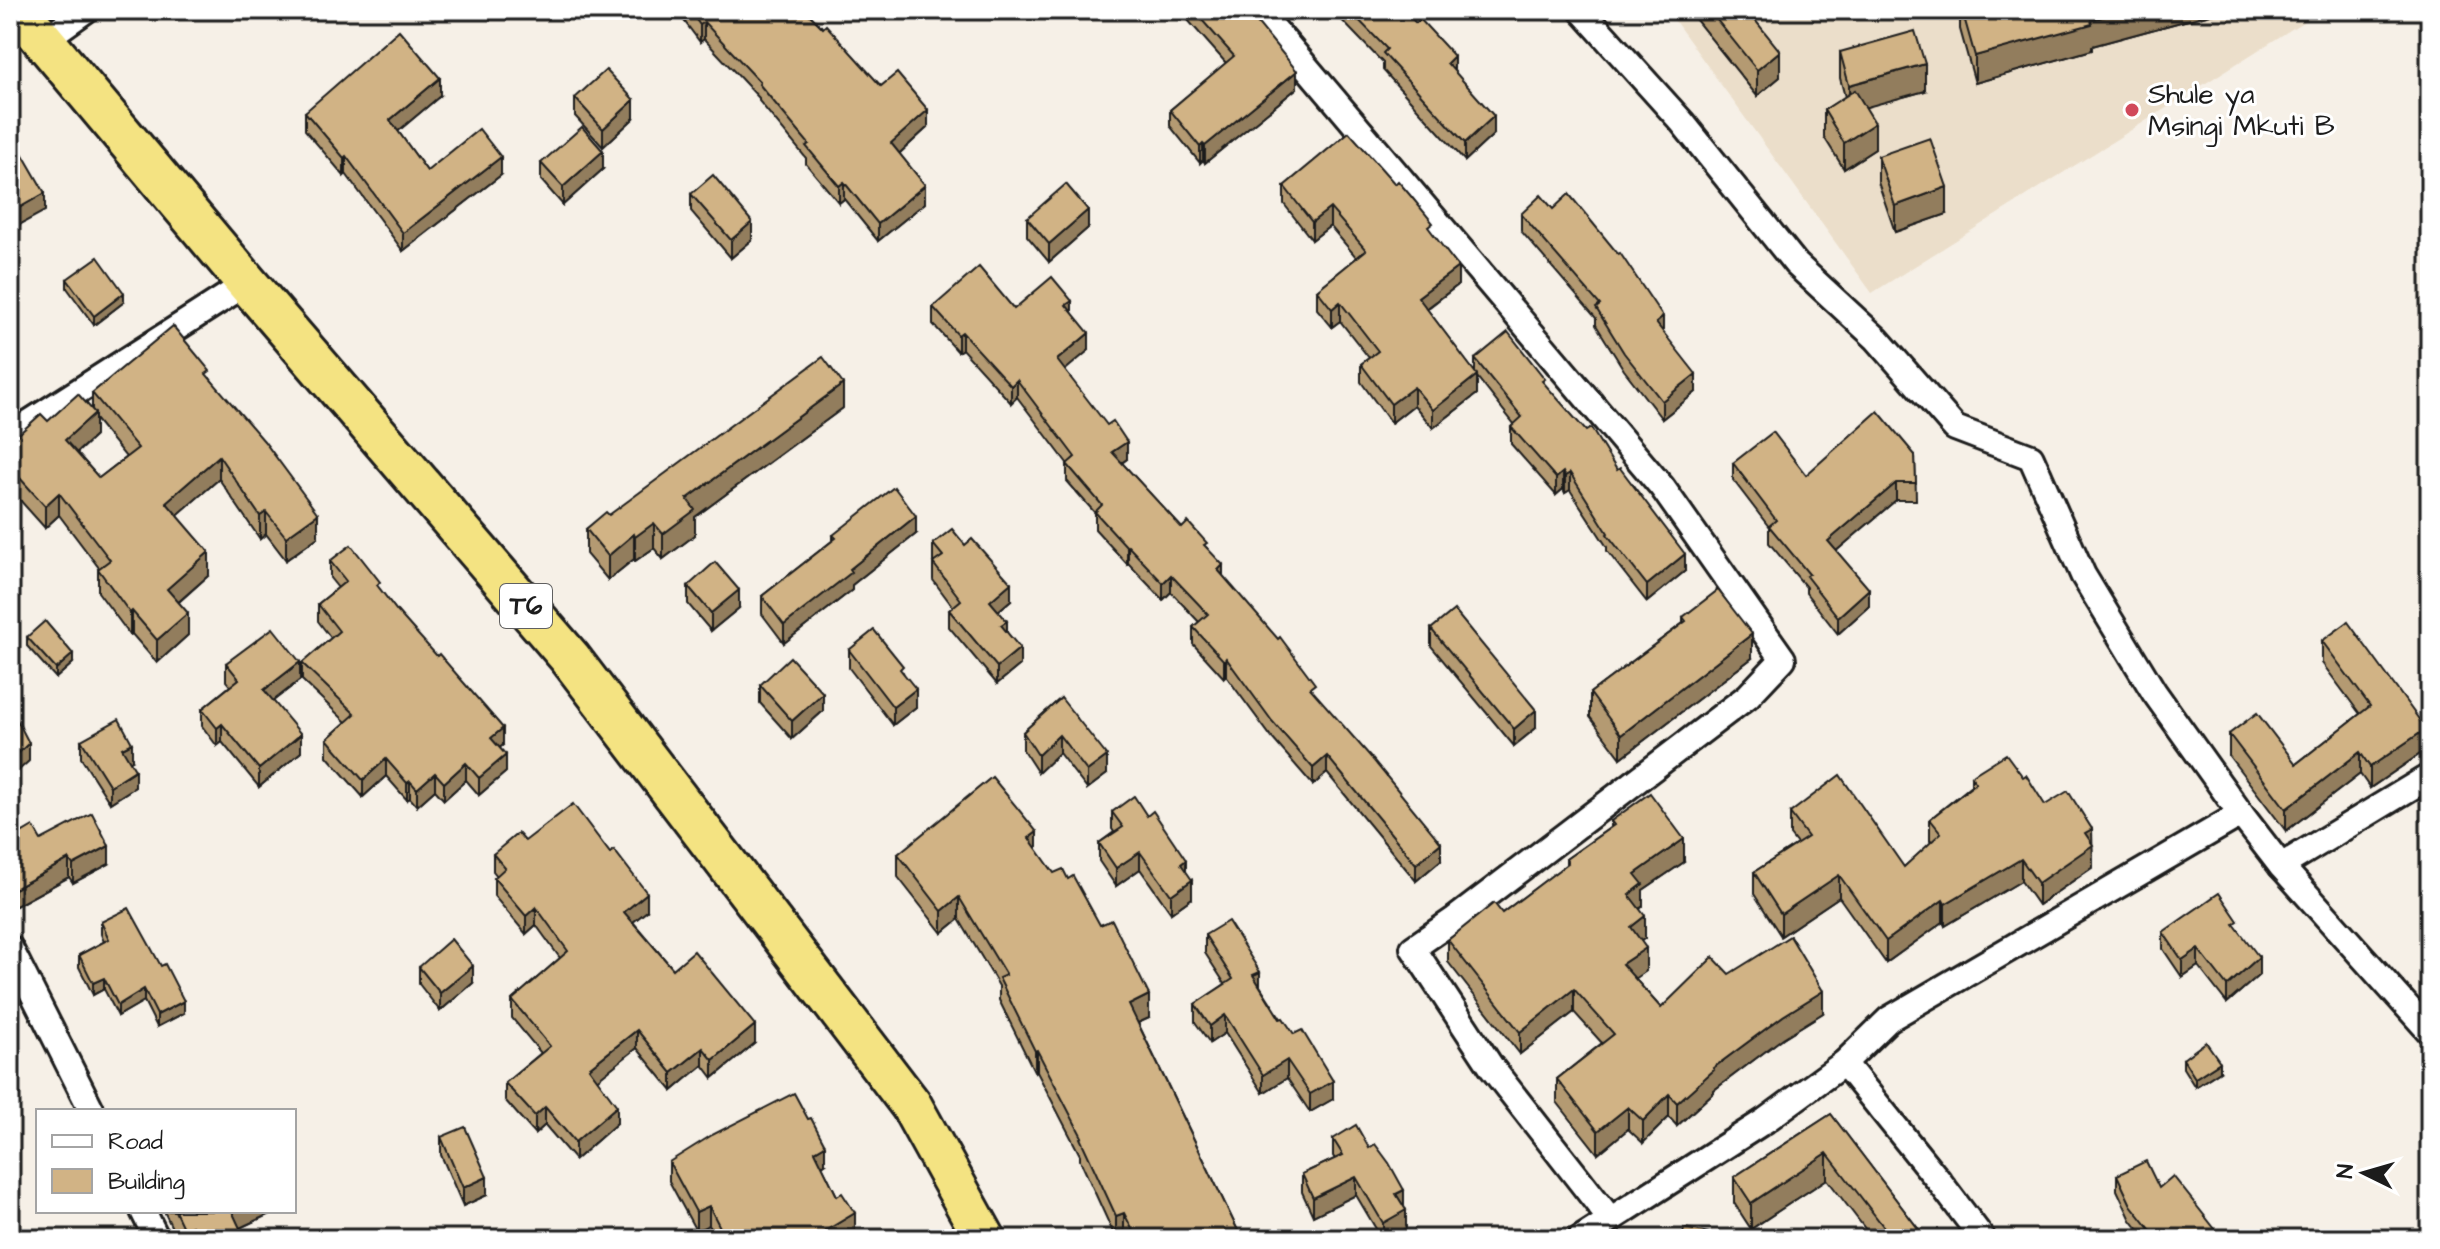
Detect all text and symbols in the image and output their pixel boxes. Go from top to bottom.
place label: Shule ya Msingi Mkuti B [2148,75,2335,147]
marker: Shule ya Msingi Mkuti B [2123,101,2141,119]
road number: T6 [500,584,552,628]
legend [36,1109,296,1213]
text: Road [108,1125,163,1159]
north arrow [2324,1133,2404,1213]
text: N [2330,1163,2362,1180]
text: Building [108,1165,185,1200]

